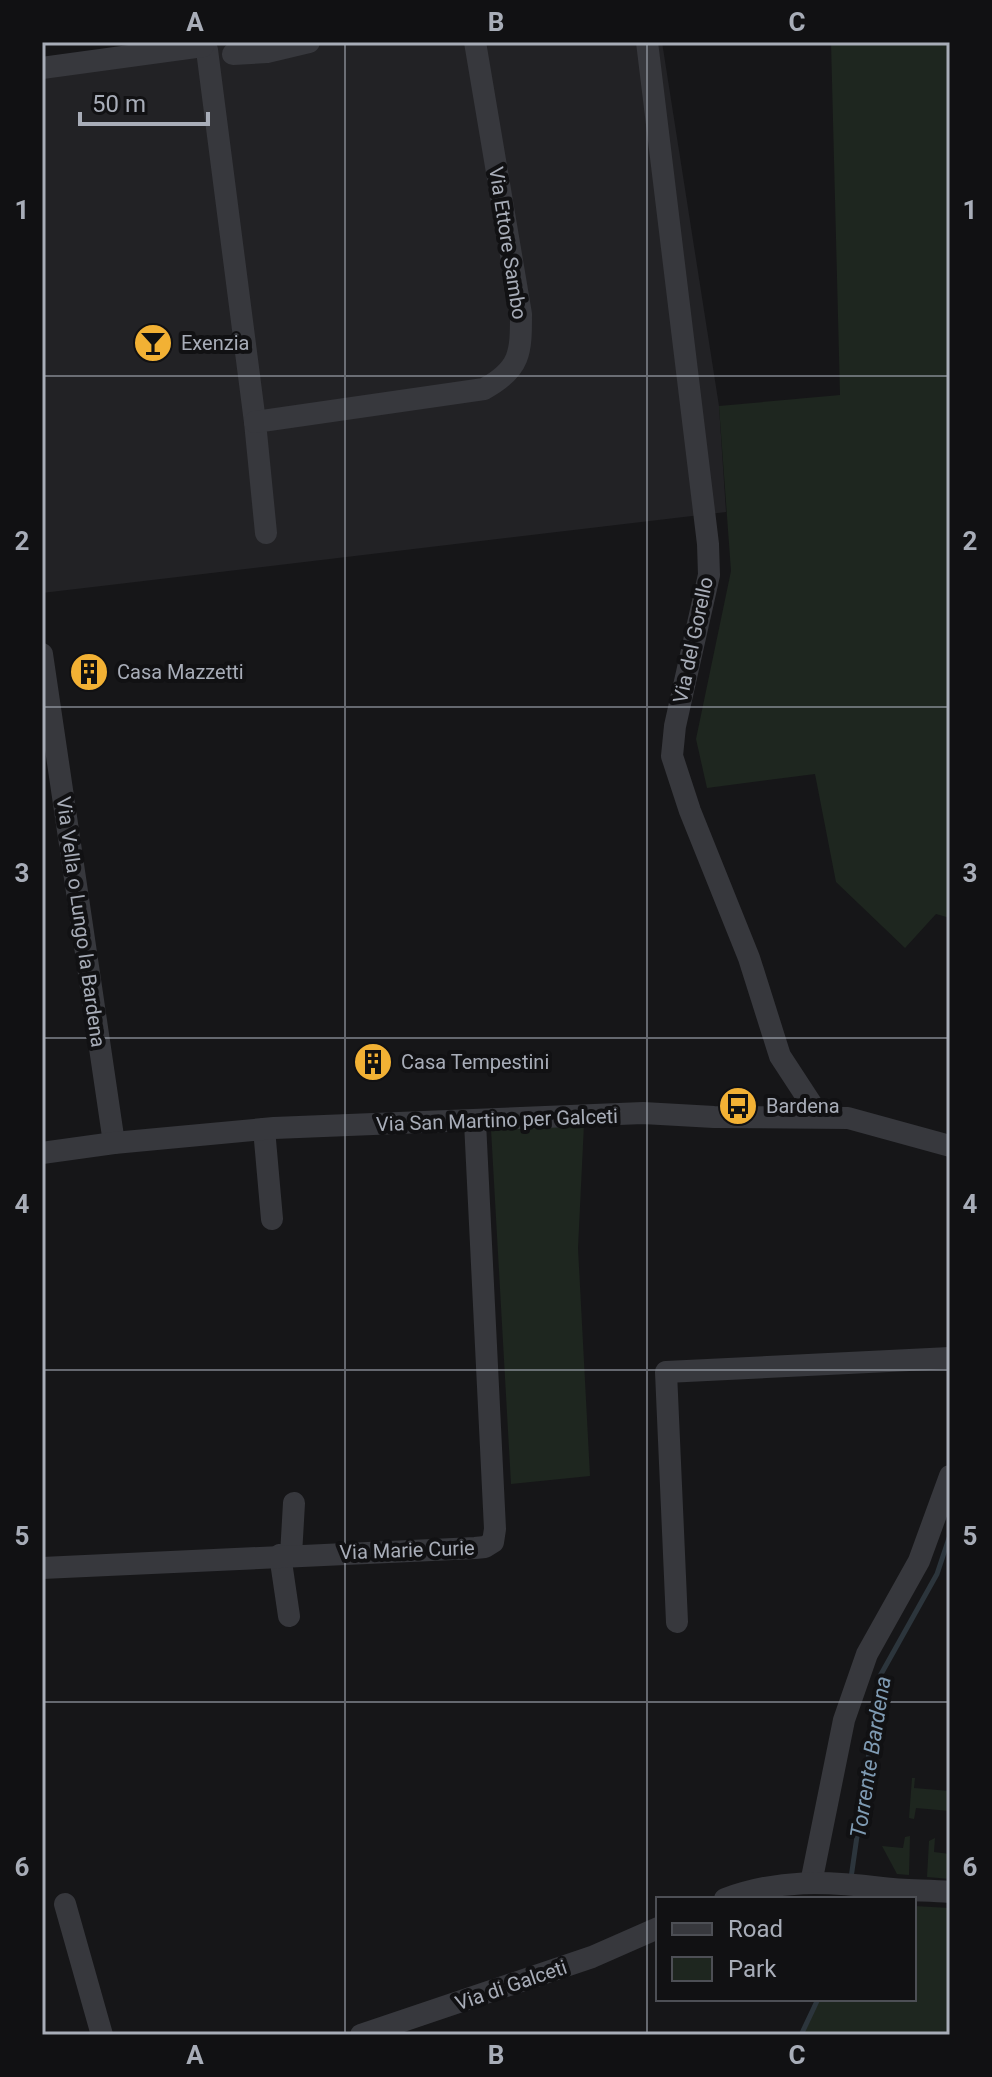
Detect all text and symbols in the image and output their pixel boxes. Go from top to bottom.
text: A [186,7,204,37]
text: B [488,7,504,37]
text: C [788,7,806,37]
scale bar [80,76,208,126]
text: 50 m [92,90,146,118]
street label: Via Ettore Sambo [484,165,532,321]
text: 1 [15,195,29,225]
text: 1 [963,195,977,225]
bar icon: Exenzia [132,322,174,364]
place label: Exenzia [181,331,249,355]
text: 2 [15,526,29,556]
text: 2 [963,526,977,556]
street label: Via del Gorello [668,575,718,705]
building icon: Casa Mazzetti [68,651,110,693]
place label: Casa Mazzetti [117,660,244,684]
street label: Via Vella o Lungo la Bardena [52,795,110,1049]
text: 3 [15,858,29,888]
text: 3 [963,858,977,888]
building icon: Casa Tempestini [352,1041,394,1083]
place label: Casa Tempestini [401,1050,549,1074]
bus stop icon: Bardena [717,1085,759,1127]
place label: Bardena [766,1094,840,1118]
street label: Via San Martino per Galceti [376,1104,618,1136]
text: 4 [15,1189,30,1219]
text: 4 [963,1189,978,1219]
text: 5 [15,1521,29,1551]
text: 5 [963,1521,977,1551]
street label: Via Marie Curie [339,1536,475,1564]
water label: Torrente Bardena [845,1674,896,1840]
text: 6 [15,1852,30,1882]
text: 6 [963,1852,978,1882]
legend [656,1897,916,2001]
text: Road [728,1915,783,1943]
street label: Via di Galceti [452,1955,570,2015]
text: Park [728,1955,777,1983]
text: A [186,2040,204,2070]
text: B [488,2040,504,2070]
text: C [788,2040,806,2070]

